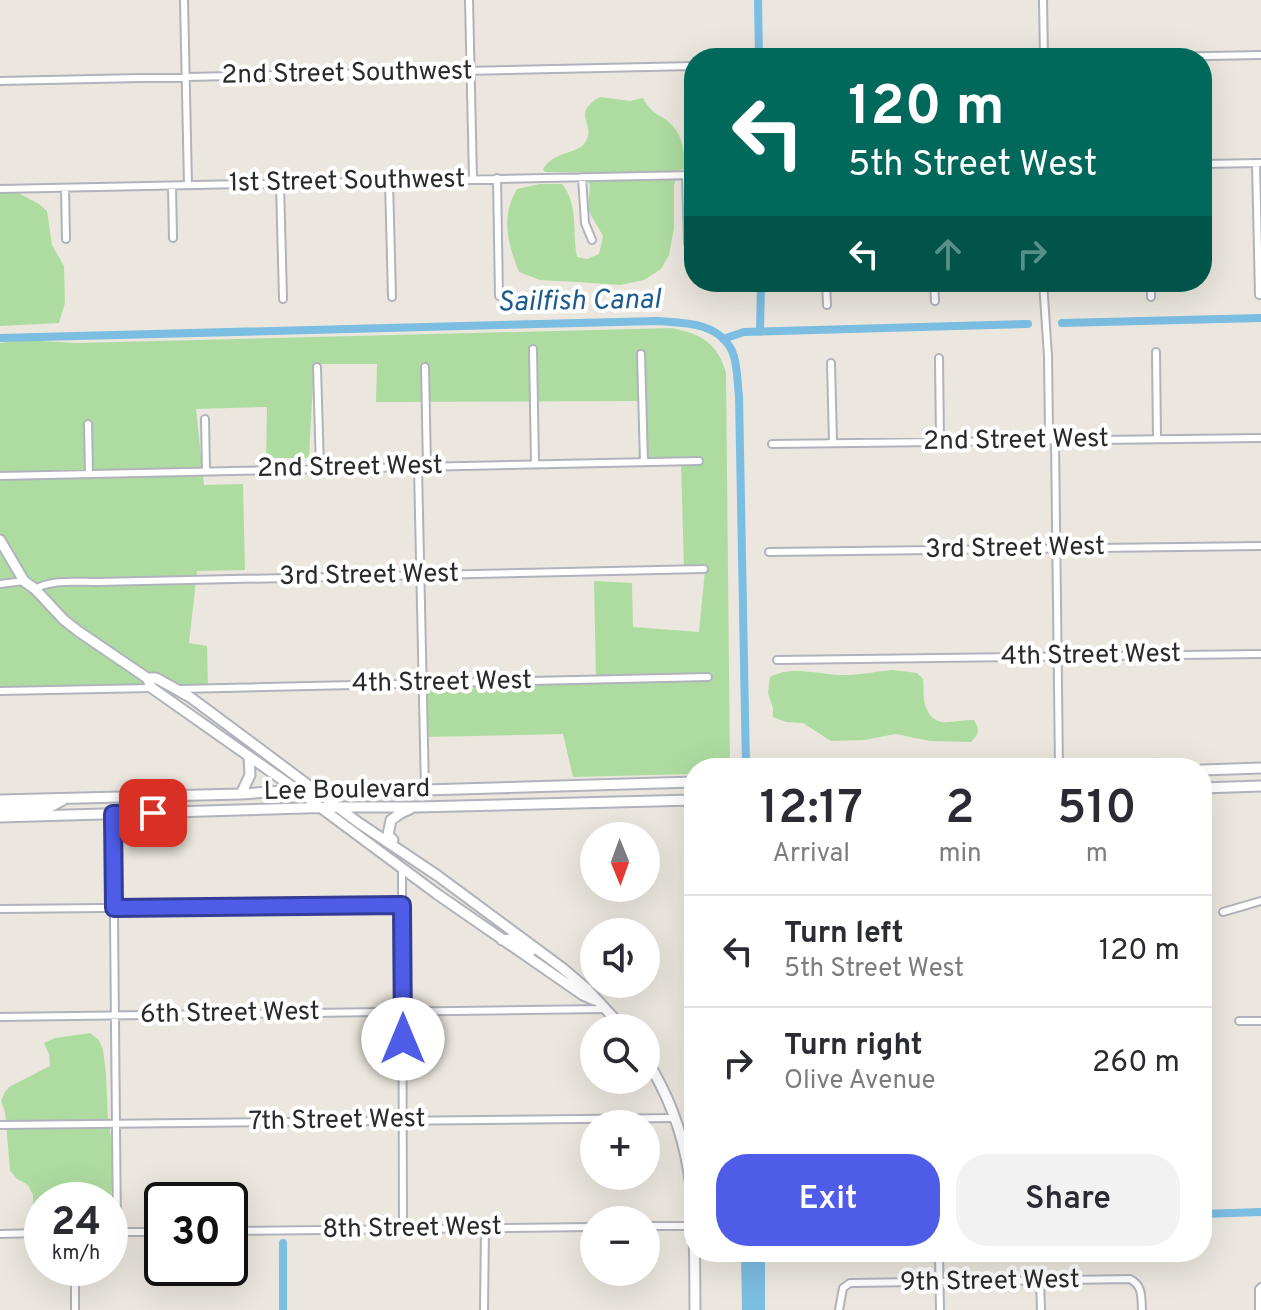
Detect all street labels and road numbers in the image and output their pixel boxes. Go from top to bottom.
street label: 2nd Street Southwest [221,55,473,93]
street label: 1st Street Southwest [228,163,466,201]
street label: 2nd Street West [923,423,1109,459]
street label: 2nd Street West [257,450,443,486]
street label: 3rd Street West [925,531,1105,567]
street label: 3rd Street West [279,558,459,594]
street label: 4th Street West [1001,638,1181,674]
street label: 4th Street West [352,665,532,701]
street label: Lee Boulevard [263,773,431,809]
street label: 6th Street West [140,996,320,1032]
street label: 7th Street West [248,1103,426,1139]
street label: 8th Street West [322,1211,502,1247]
street label: 9th Street West [900,1264,1080,1300]

